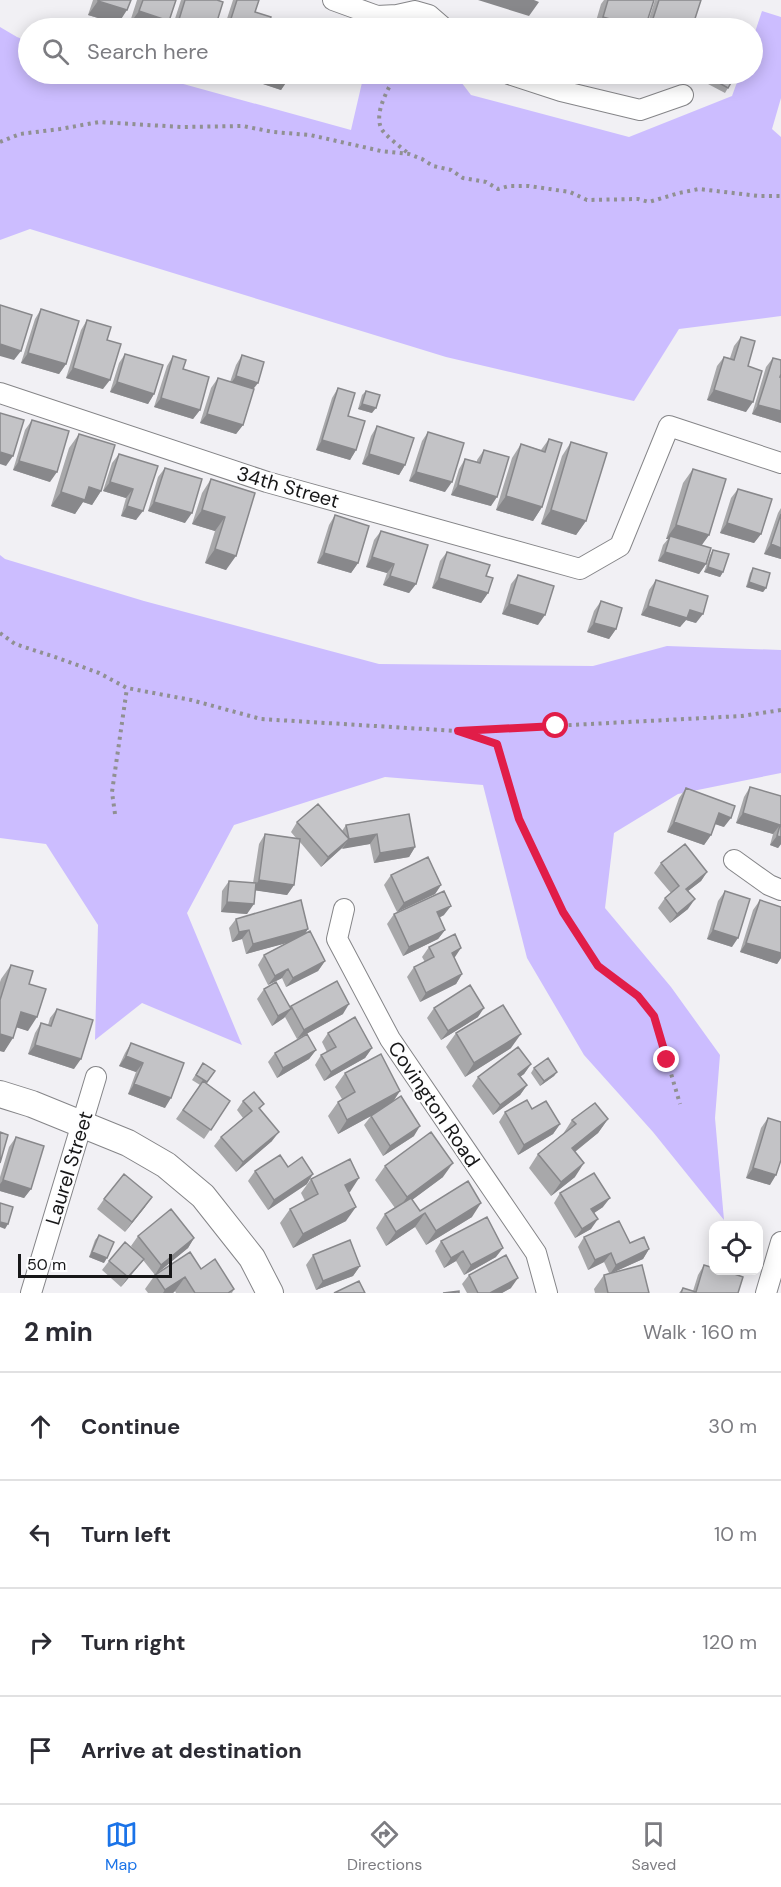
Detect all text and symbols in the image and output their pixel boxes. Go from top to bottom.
search box [18,18,763,84]
icon: search [39,35,72,68]
text: Search here [87,37,208,66]
street label: 34th Street [234,460,342,514]
route start [542,712,568,738]
street label: Covington Road [382,1036,486,1172]
route end [653,1046,679,1072]
street label: Laurel Street [39,1108,99,1228]
map controls [709,1221,763,1275]
button: locate [709,1221,763,1275]
scale bar [18,1251,172,1278]
text: 50 m [27,1254,66,1275]
text: 2 min [24,1315,93,1349]
text: Walk · 160 m [643,1319,757,1345]
icon: ahead [24,1410,57,1443]
text: Continue [81,1412,180,1441]
text: 30 m [708,1413,757,1439]
icon: left [24,1518,57,1551]
text: Turn left [81,1520,171,1549]
text: 10 m [714,1521,757,1547]
icon: right [24,1626,57,1659]
text: Turn right [81,1628,186,1657]
text: 120 m [703,1629,757,1655]
icon: arrive [24,1734,57,1767]
text: Arrive at destination [81,1736,302,1765]
tab: Map [105,1818,138,1875]
tab: Directions [347,1818,422,1875]
tab: Saved [632,1818,676,1875]

